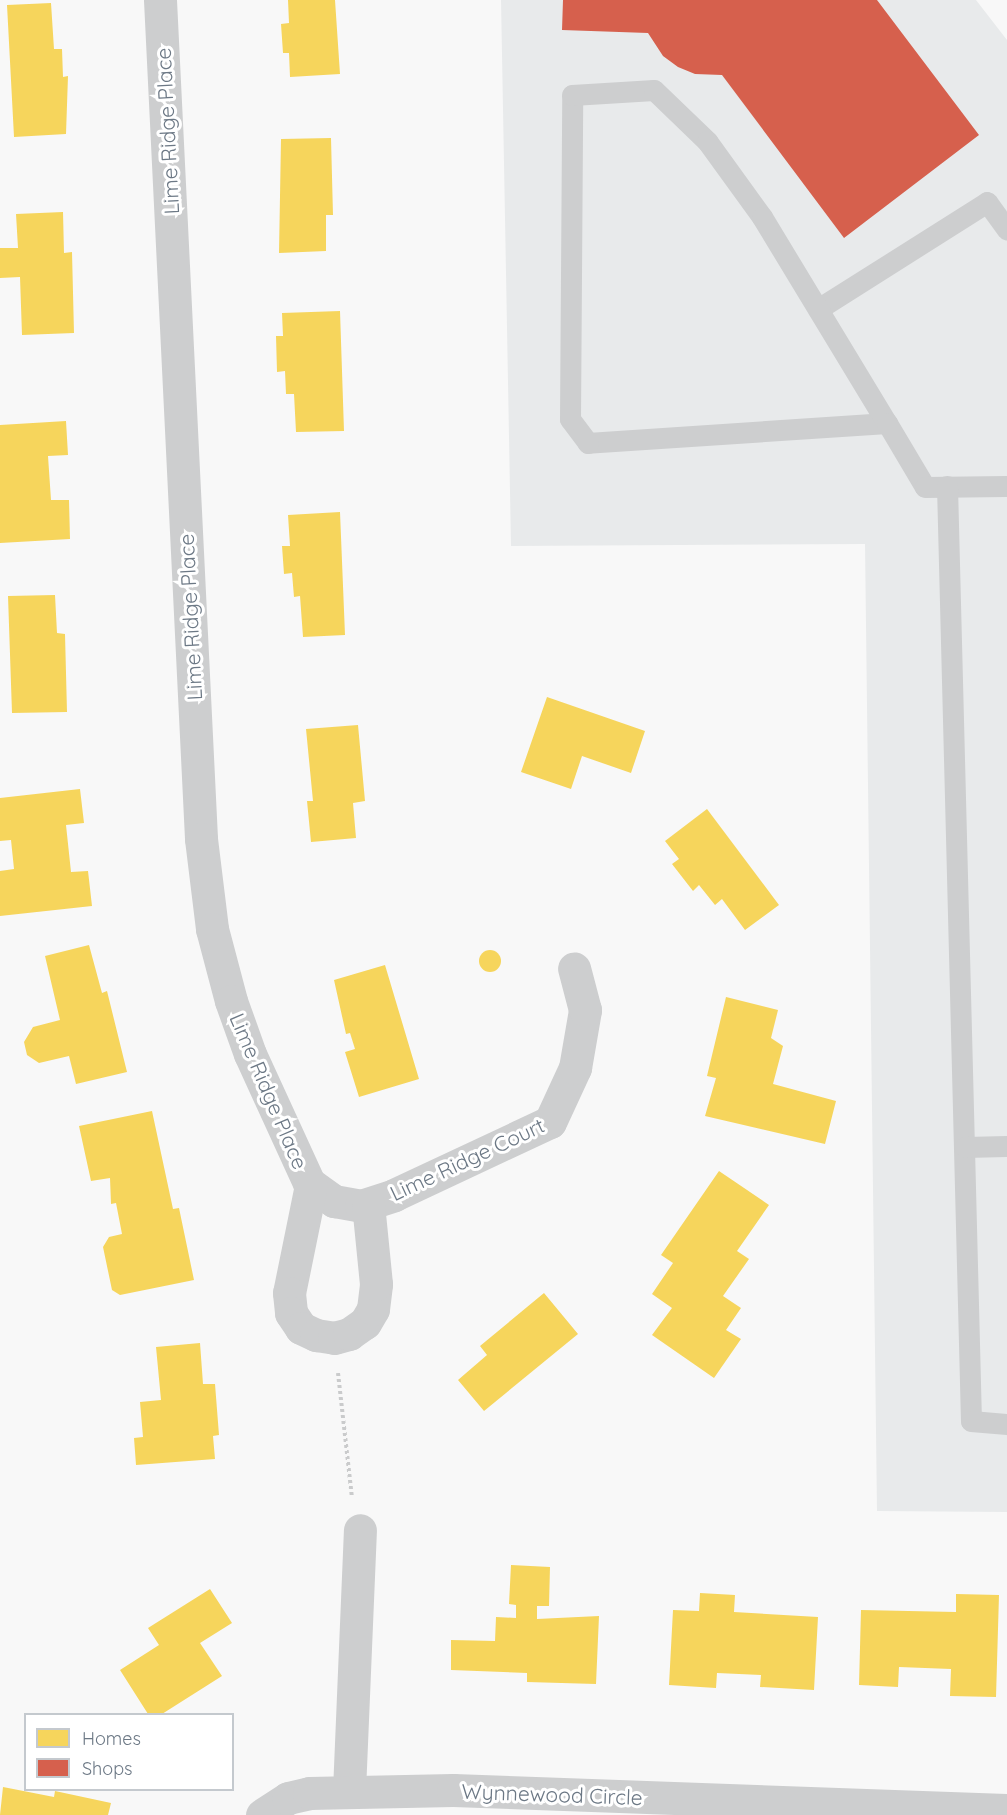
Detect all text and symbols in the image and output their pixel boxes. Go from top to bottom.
street label: Lime Ridge Place [150,47,184,215]
street label: Lime Ridge Place [173,533,207,701]
street label: Lime Ridge Place [225,1009,313,1173]
street label: Lime Ridge Court [386,1112,548,1206]
legend [24,1713,234,1791]
text: Homes [82,1727,141,1750]
text: Shops [82,1757,133,1780]
street label: Wynnewood Circle [461,1778,643,1810]

